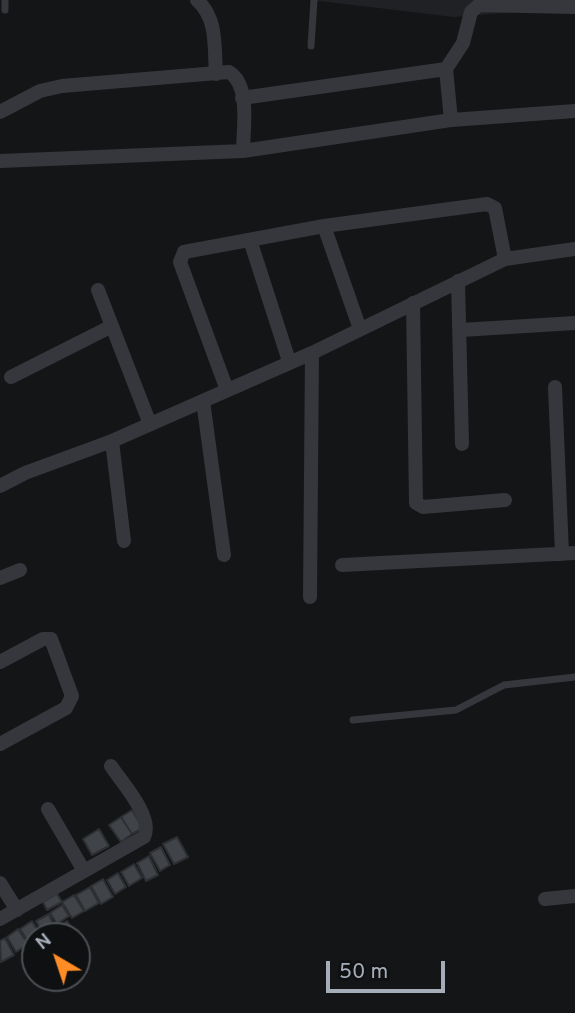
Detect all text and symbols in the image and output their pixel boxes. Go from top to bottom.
north arrow [21,922,91,992]
text: N [31,929,57,956]
scale bar [330,946,449,990]
text: 50 m [339,959,388,986]

